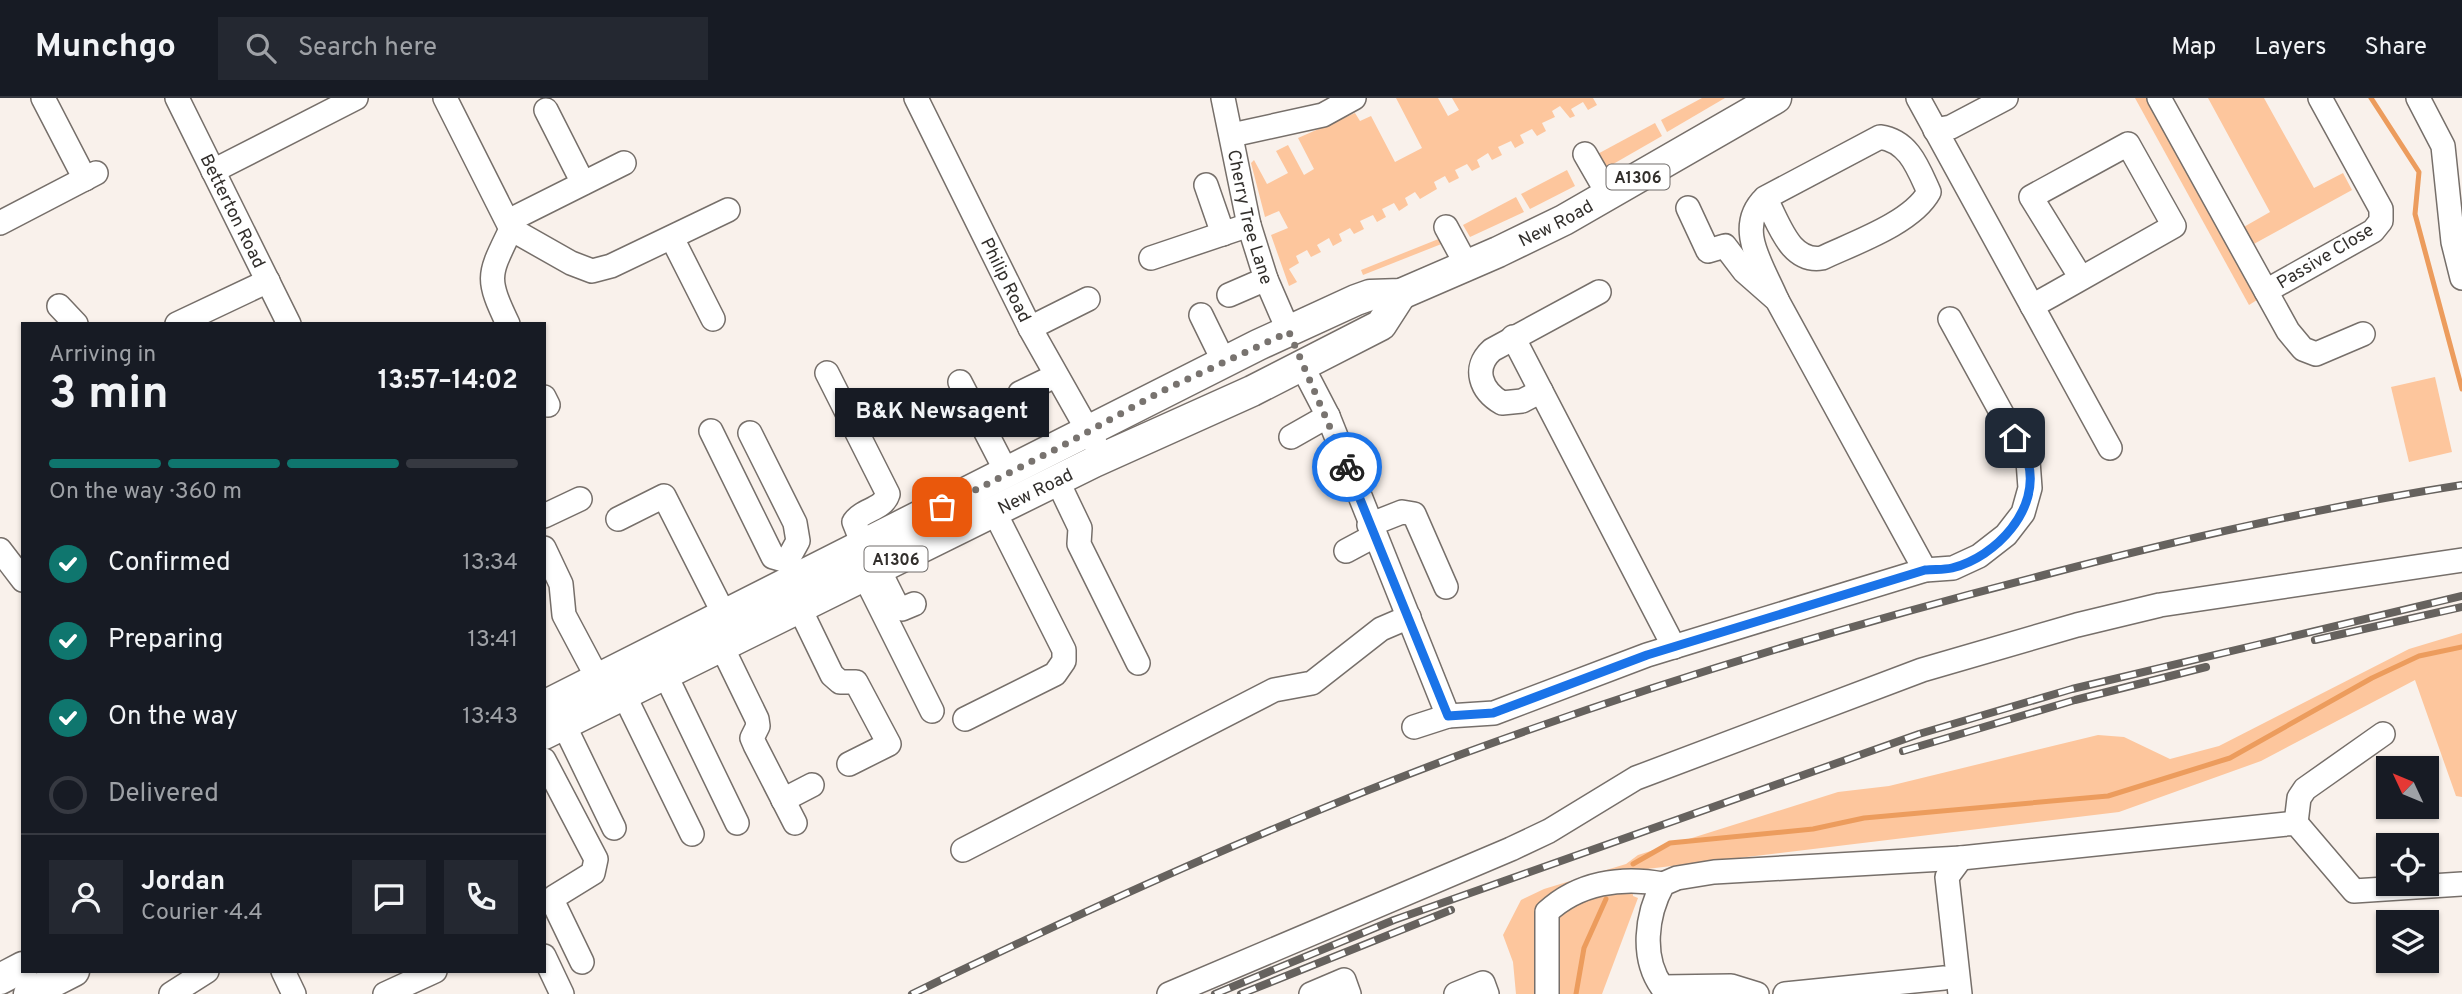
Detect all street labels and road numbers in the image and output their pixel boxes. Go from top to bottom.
street label: Cherry Tree Lane [1221,148,1277,289]
street label: Betterton Road [194,151,270,272]
road number: A1306 [1606,164,1670,190]
street label: New Road [1515,196,1598,253]
street label: Passive Close [2273,219,2378,295]
street label: Philip Road [974,234,1035,327]
street label: New Road [994,464,1077,521]
road number: A1306 [864,546,928,572]

